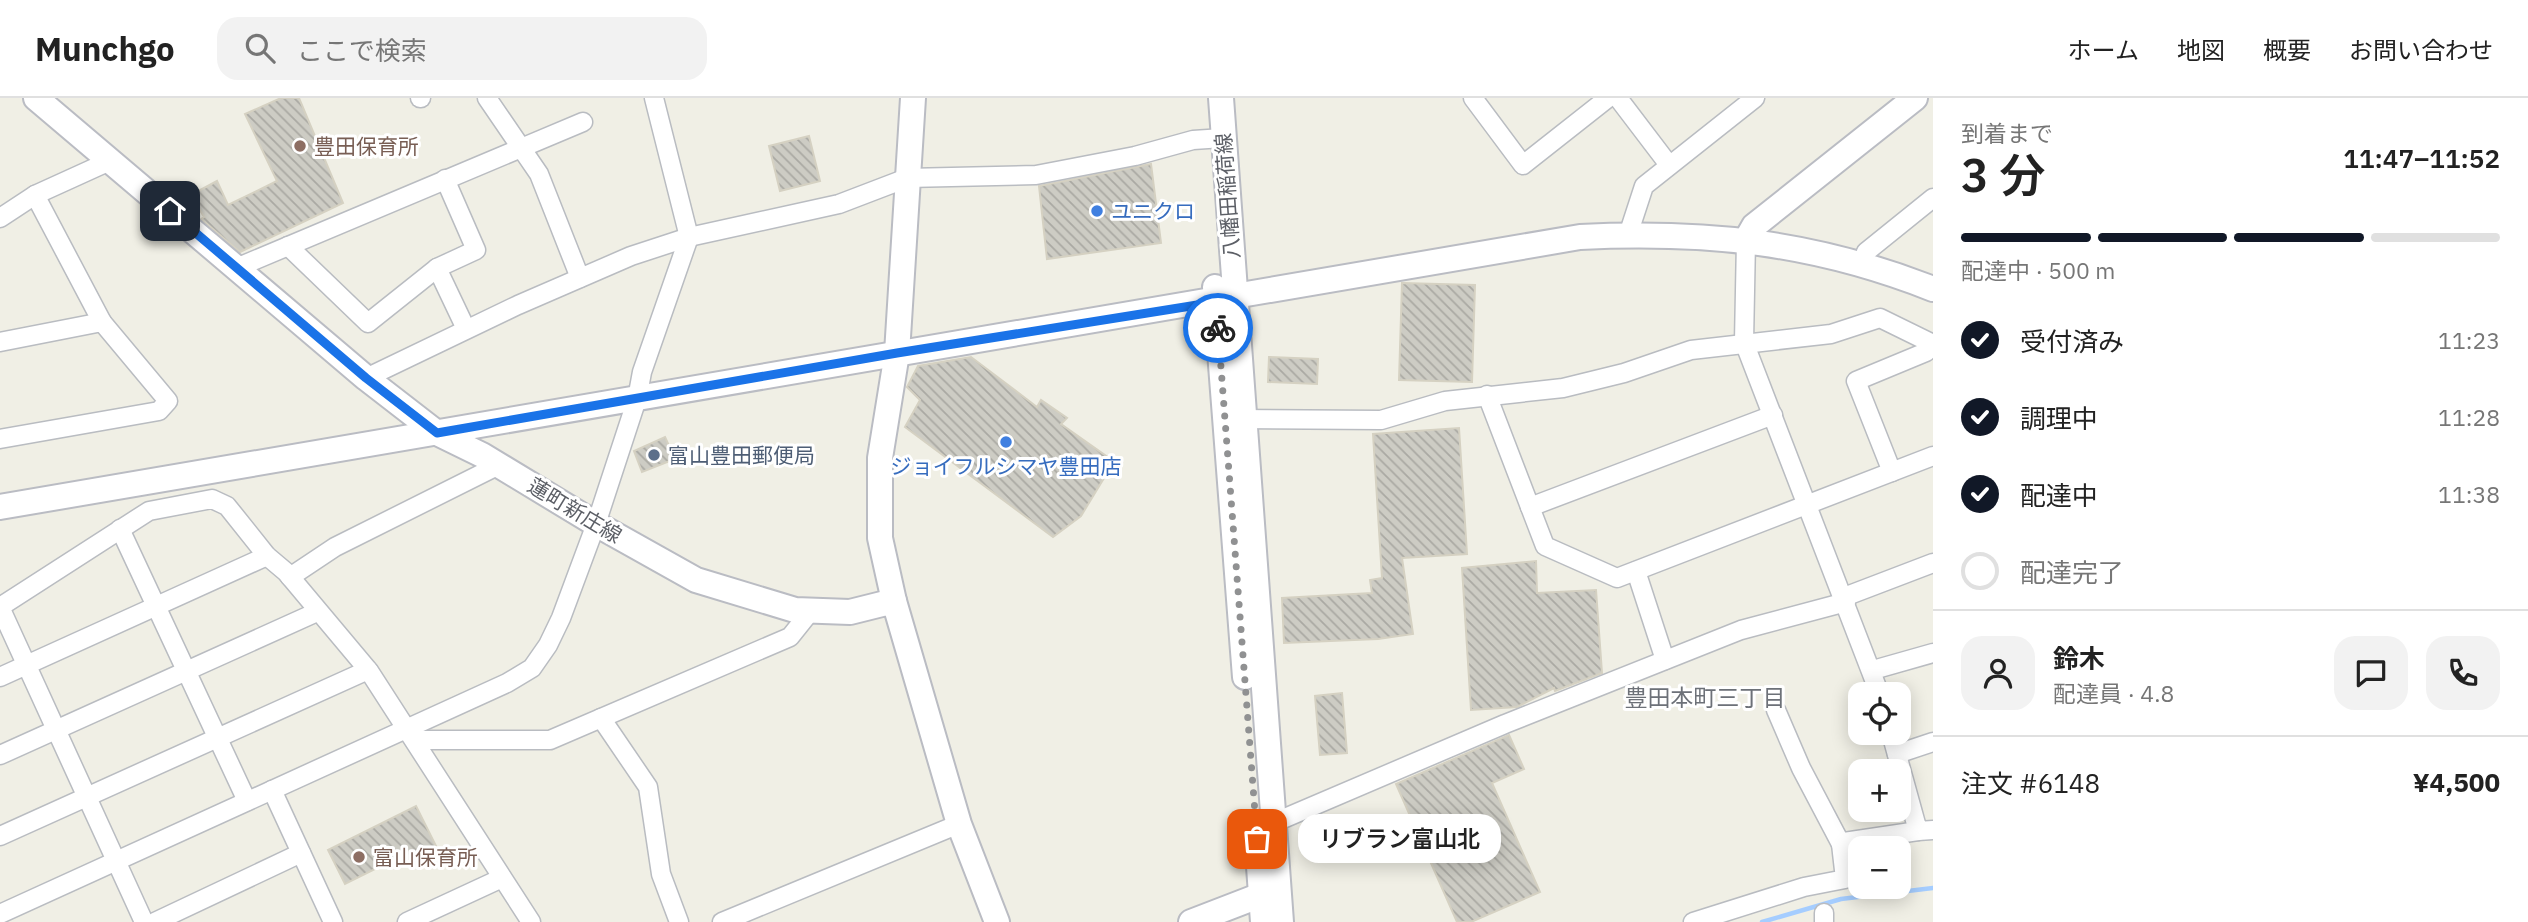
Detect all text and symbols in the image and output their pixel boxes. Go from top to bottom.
search box [217,17,707,80]
text: Munchgo [35,27,175,70]
icon: search [241,29,279,67]
text: ここで検索 [297,33,427,67]
text: ホーム [2068,34,2139,66]
text: 地図 [2177,34,2225,66]
text: 概要 [2263,34,2311,66]
text: お問い合わせ [2349,34,2493,66]
text: 到着まで [1961,118,2053,148]
place label: 豊田保育所 [314,132,419,160]
street label: 八幡田稲荷線 [1209,132,1245,260]
marker: 豊田保育所 [292,138,308,154]
text: 11:47–11:52 [2343,141,2500,175]
text: 3 分 [1961,145,2045,205]
pin [140,181,200,241]
icon: home [151,192,189,230]
place label: ユニクロ [1111,197,1195,225]
marker: ユニクロ [1089,203,1105,219]
text: 配達中 · 500 m [1961,255,2115,285]
courier [1183,293,1253,363]
icon: bike [1199,309,1237,347]
icon: check [1961,321,1999,359]
text: 受付済み [2020,324,2124,358]
text: 11:23 [2438,325,2500,355]
icon: check [1961,398,1999,436]
text: 調理中 [2020,401,2098,435]
text: 11:28 [2438,402,2500,432]
marker: ジョイフルシマヤ豊田店 [998,434,1014,450]
place label: 富山豊田郵便局 [668,441,815,469]
marker: 富山豊田郵便局 [646,447,662,463]
place label: ジョイフルシマヤ豊田店 [891,452,1122,480]
street label: 蓮町新庄線 [523,471,627,549]
icon: check [1961,475,1999,513]
text: 配達中 [2020,478,2098,512]
text: 11:38 [2438,479,2500,509]
text: 配達完了 [2020,555,2124,589]
button: person [1961,636,2035,710]
button: chat [2334,636,2408,710]
button: phone [2426,636,2500,710]
text: 鈴木 [2053,641,2105,675]
text: 配達員 · 4.8 [2053,678,2174,708]
district label: 豊田本町三丁目 [1625,682,1786,712]
map controls [1848,682,1911,899]
button: locate [1848,682,1911,745]
button: + [1848,759,1911,822]
text: ¥4,500 [2413,765,2500,799]
text: 注文 #6148 [1961,766,2100,800]
pin [1227,809,1287,869]
callout: リブラン富山北 [1299,814,1502,864]
icon: bag [1238,820,1276,858]
text: リブラン富山北 [1319,823,1480,853]
button: − [1848,836,1911,899]
place label: 富山保育所 [373,843,478,871]
marker: 富山保育所 [351,849,367,865]

